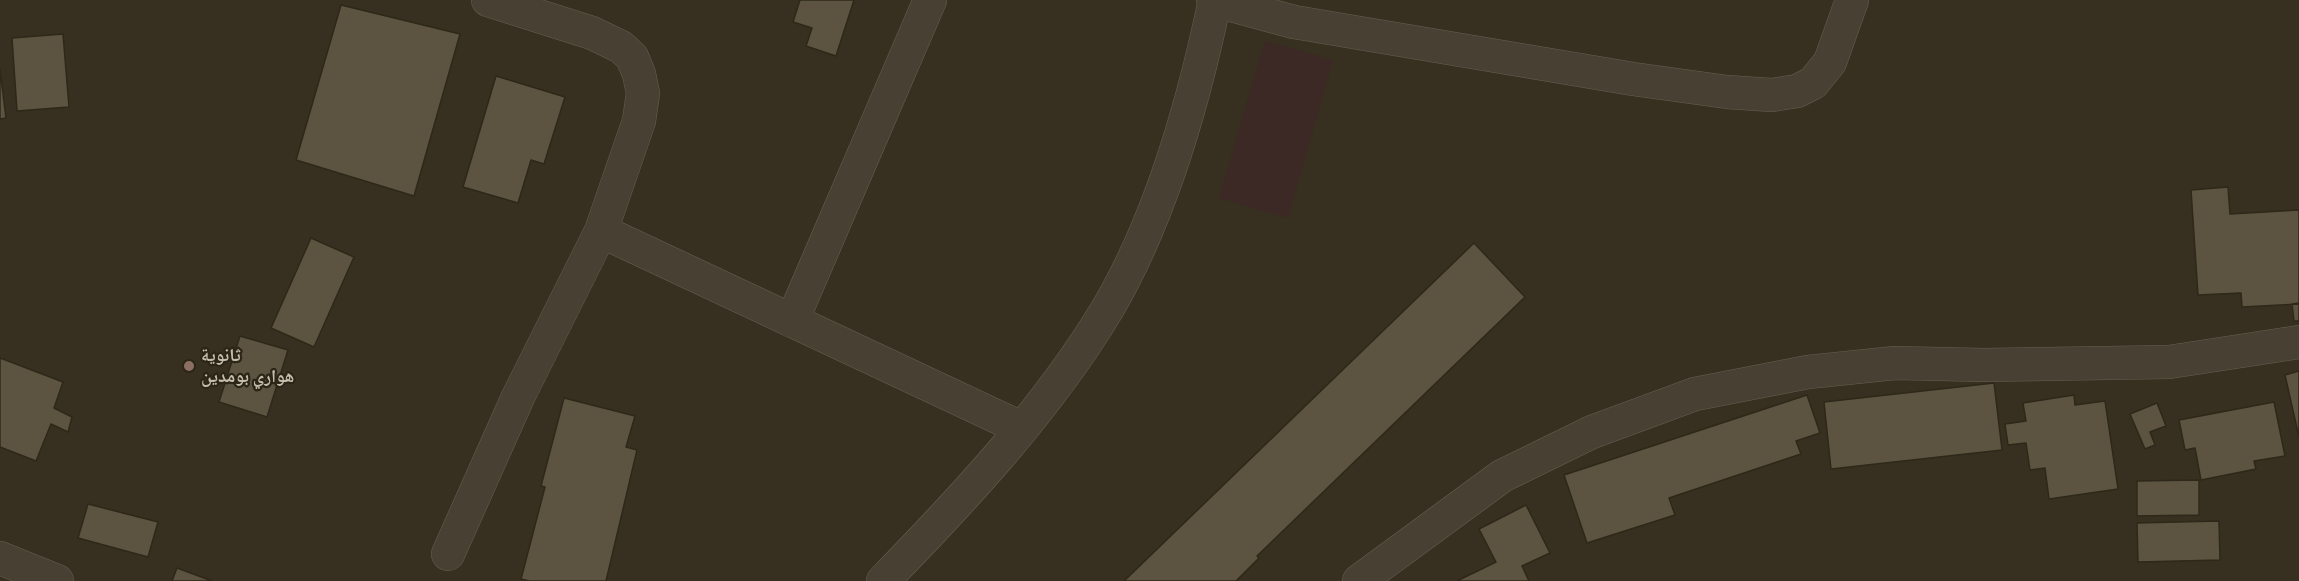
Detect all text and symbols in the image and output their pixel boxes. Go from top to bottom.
place label: ثانوية هواري بومدين [201,345,294,388]
marker: ثانوية هواري بومدين [182,359,196,373]

